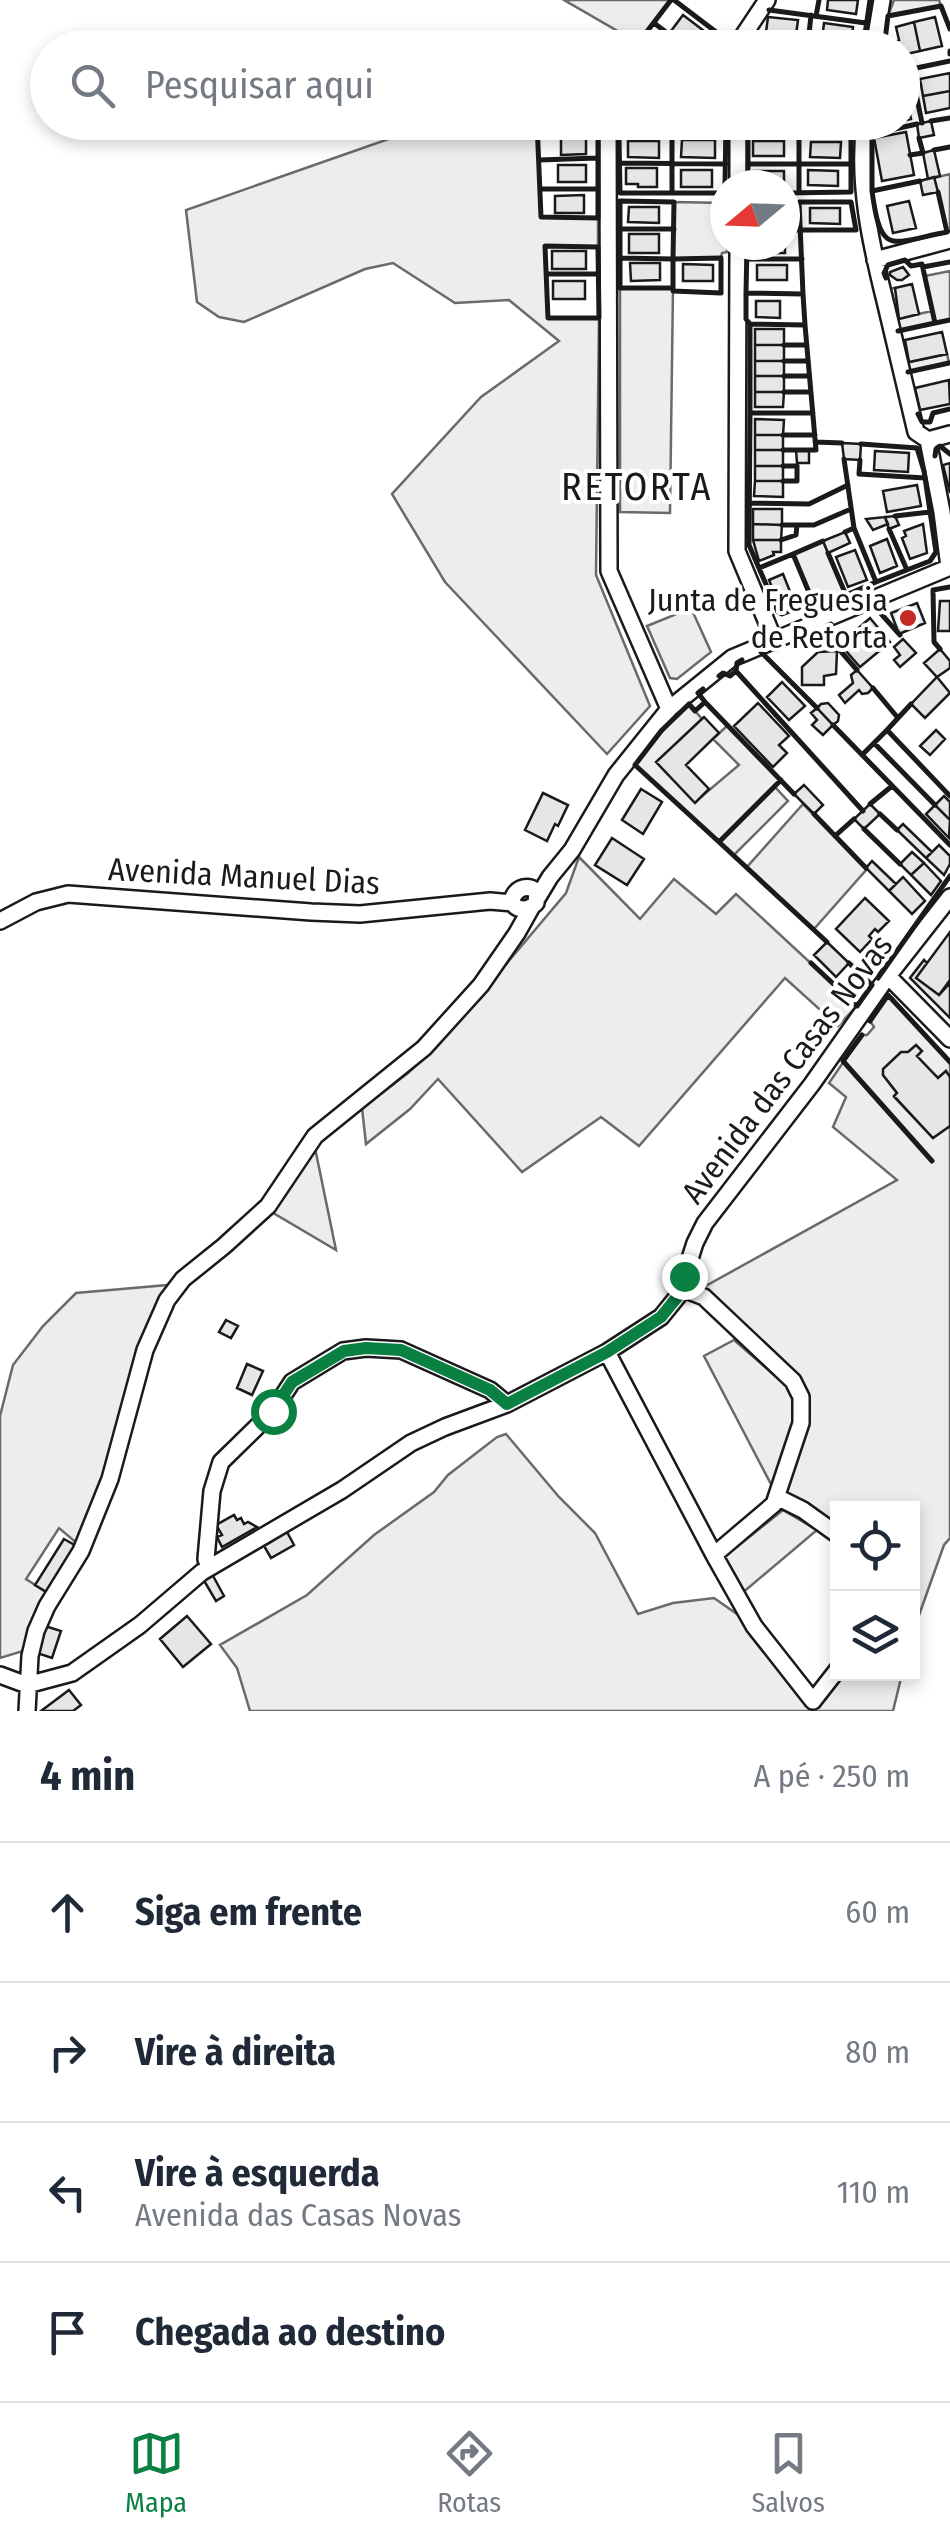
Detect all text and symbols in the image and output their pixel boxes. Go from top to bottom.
search box [30,30,920,140]
icon: search [65,58,120,113]
text: Pesquisar aqui [145,62,374,108]
north arrow [710,170,800,260]
district label: RETORTA [561,464,713,510]
place label: Junta de Freguesia de Retorta [648,581,888,656]
marker: Junta de Freguesia de Retorta [897,607,919,629]
street label: Avenida Manuel Dias [107,850,381,902]
street label: Avenida das Casas Novas [674,927,900,1211]
route end [662,1254,708,1300]
route start [251,1389,297,1435]
map controls [830,1501,920,1681]
button: locate [830,1501,920,1591]
button: layers [830,1591,920,1681]
text: 4 min [40,1751,135,1801]
text: A pé · 250 m [753,1757,910,1795]
icon: ahead [40,1885,95,1940]
text: Siga em frente [135,1889,362,1935]
text: 60 m [845,1893,910,1931]
icon: right [40,2025,95,2080]
text: Vire à direita [135,2029,336,2075]
text: 80 m [845,2033,910,2071]
text: Vire à esquerda [135,2150,380,2196]
icon: left [40,2165,95,2220]
text: 110 m [837,2173,910,2211]
text: Avenida das Casas Novas [135,2196,461,2234]
icon: arrive [40,2305,95,2360]
text: Chegada ao destino [135,2309,445,2355]
tab: Mapa [125,2426,187,2519]
tab: Rotas [437,2426,501,2519]
tab: Salvos [751,2426,825,2519]

